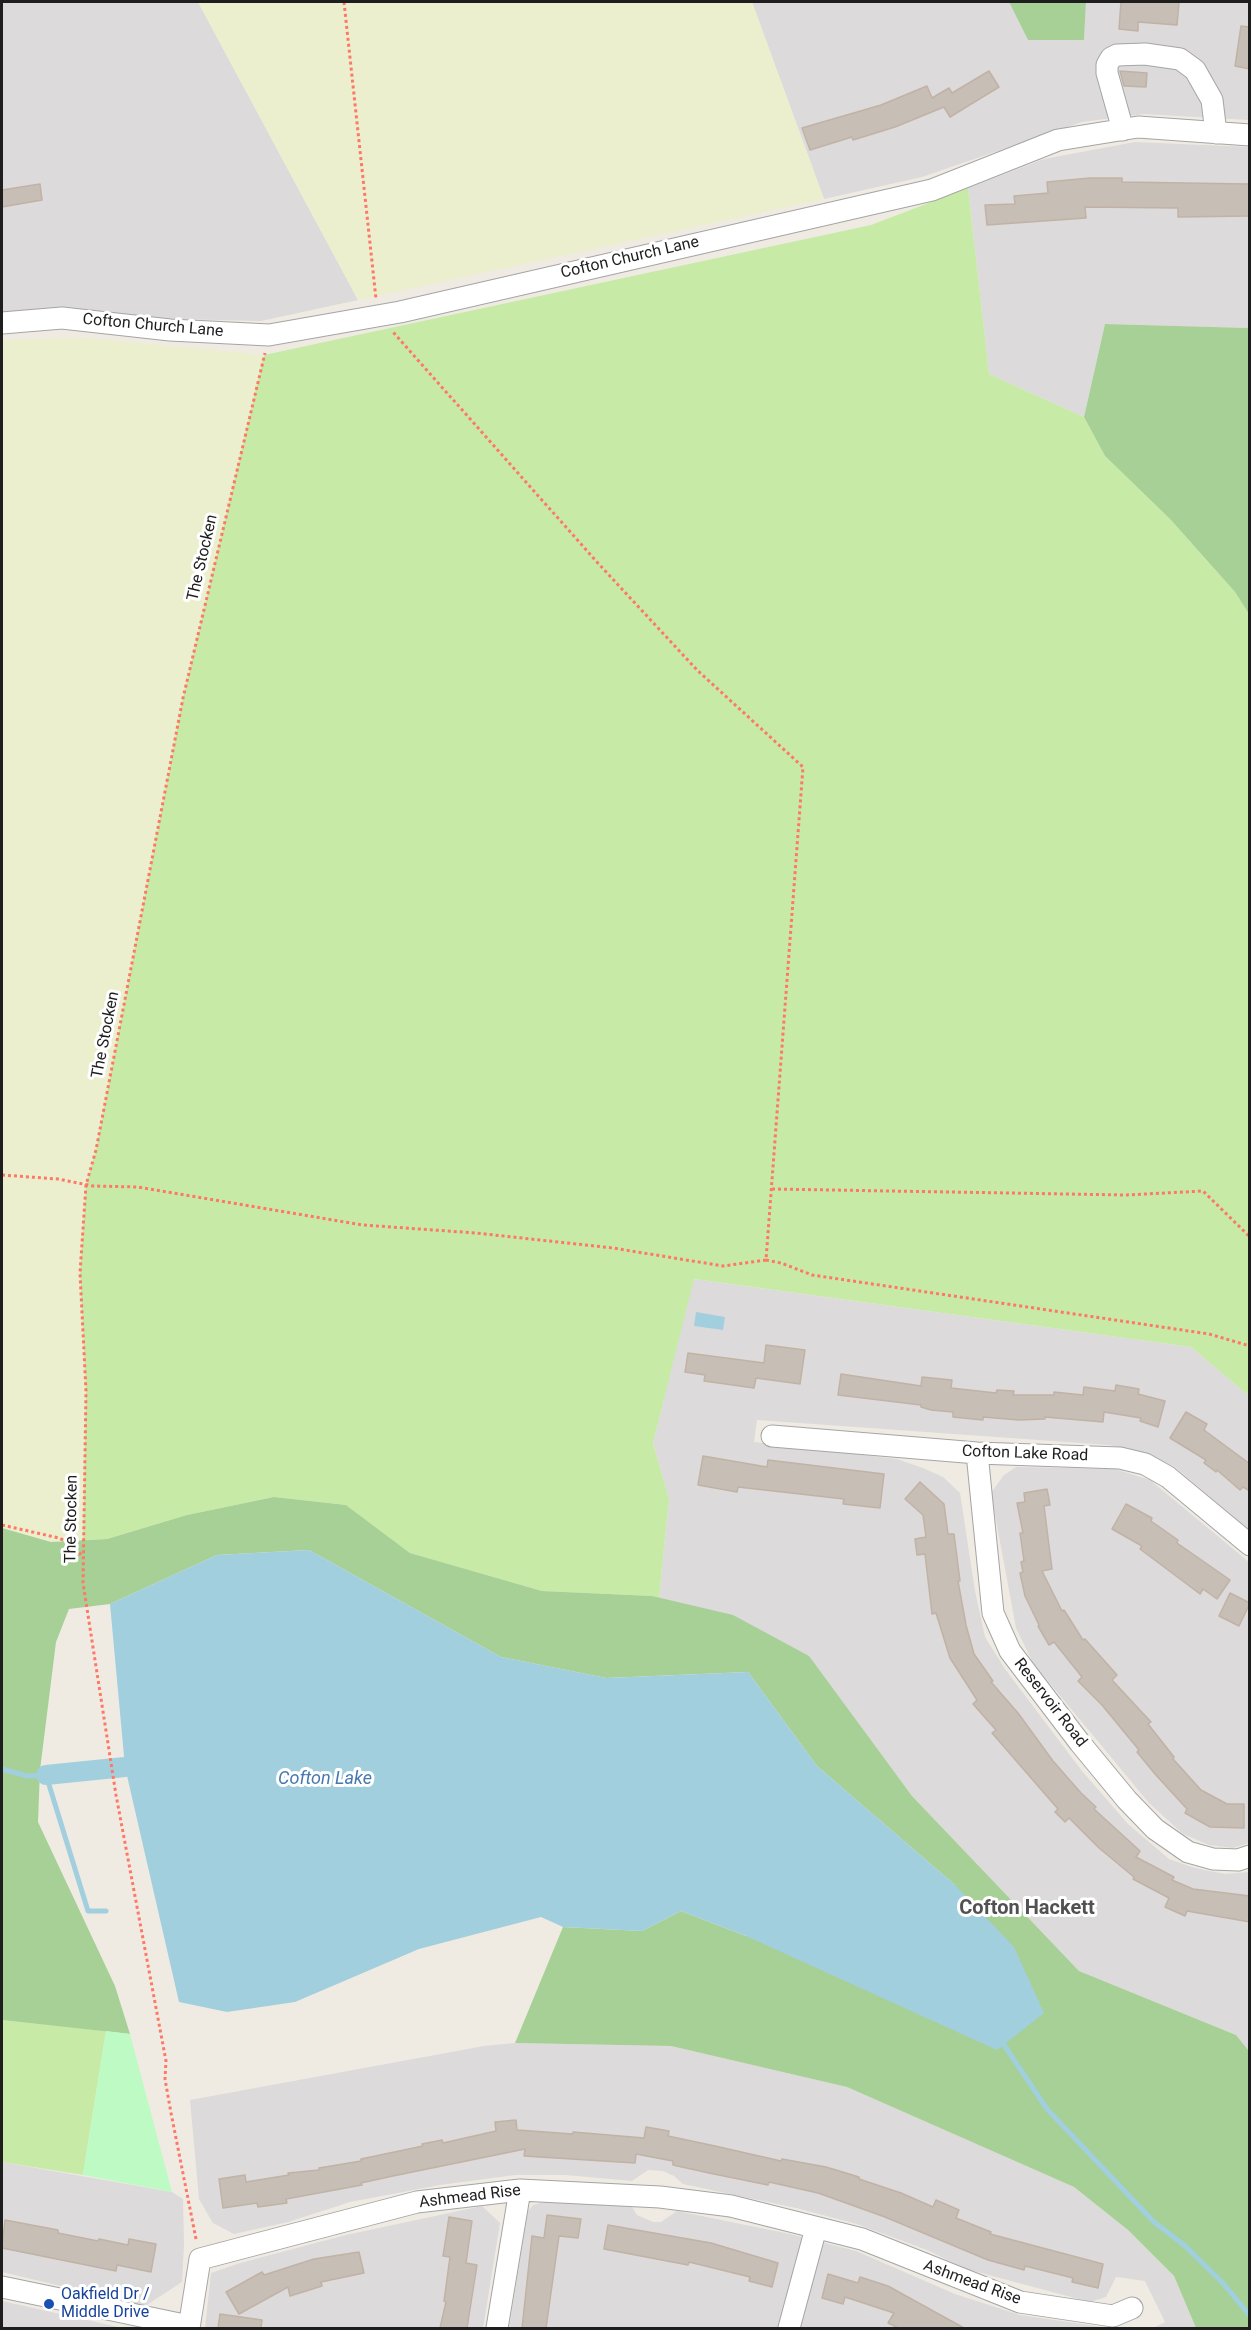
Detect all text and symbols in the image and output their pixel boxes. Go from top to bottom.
street label: Cofton Church Lane [559,233,701,283]
street label: Cofton Church Lane [82,310,224,342]
street label: The Stocken [184,513,222,603]
street label: The Stocken [88,990,124,1080]
street label: Cofton Lake Road [961,1442,1089,1466]
street label: The Stocken [62,1475,82,1563]
street label: Reservoir Road [1009,1655,1091,1751]
water label: Cofton Lake [278,1768,372,1790]
district label: Cofton Hackett [959,1897,1095,1921]
street label: Ashmead Rise [418,2181,522,2213]
street label: Ashmead Rise [921,2256,1023,2310]
place label: Oakfield Dr / Middle Drive [61,2285,150,2323]
marker: Oakfield Dr / Middle Drive [42,2297,56,2311]

